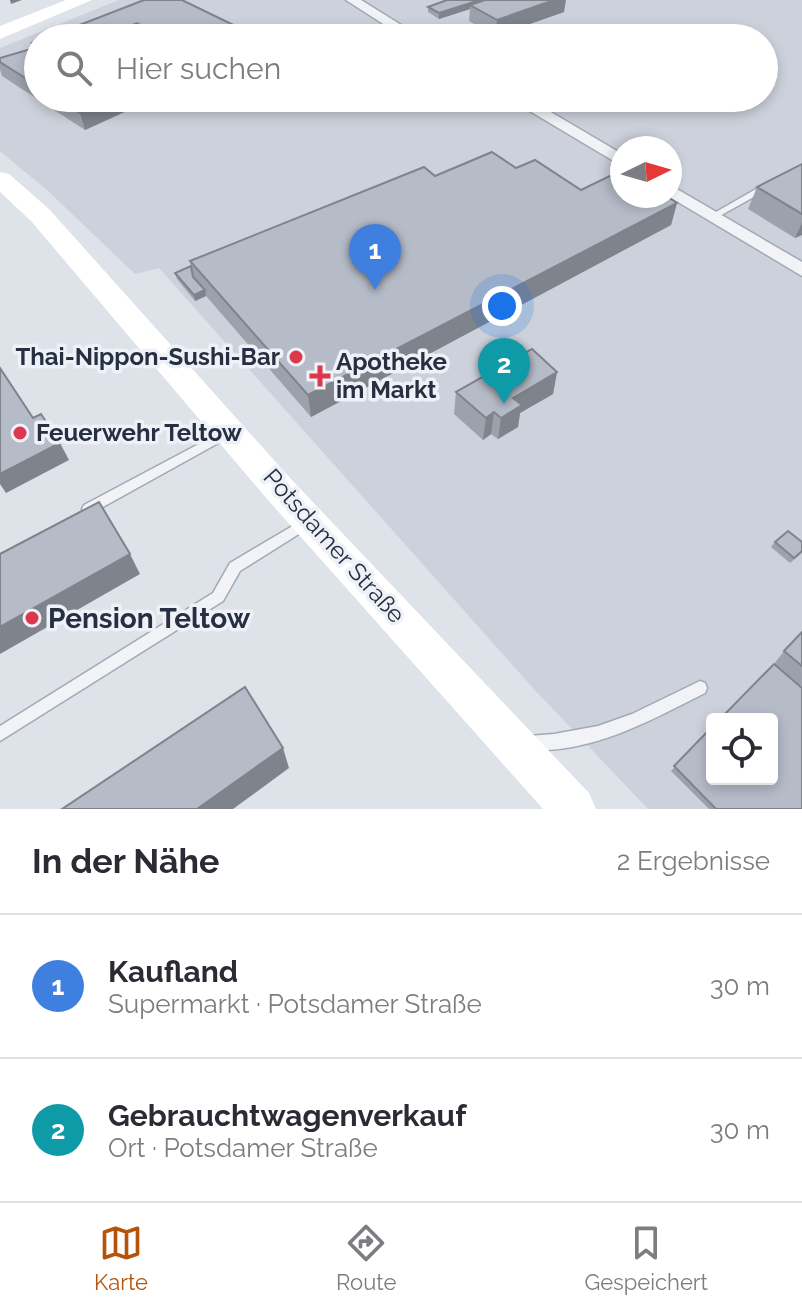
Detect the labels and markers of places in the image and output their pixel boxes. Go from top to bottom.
pin: 1 [349,224,401,290]
pin: 2 [478,338,530,404]
place label: Thai-Nippon-Sushi-Bar [15,342,280,371]
place label: Apotheke im Markt [336,347,447,404]
marker: Thai-Nippon-Sushi-Bar [287,348,305,366]
marker: Apotheke im Markt [311,367,329,385]
place label: Feuerwehr Teltow [36,418,243,447]
marker: Feuerwehr Teltow [11,424,29,442]
place label: Pension Teltow [48,602,251,635]
marker: Pension Teltow [23,609,41,627]

